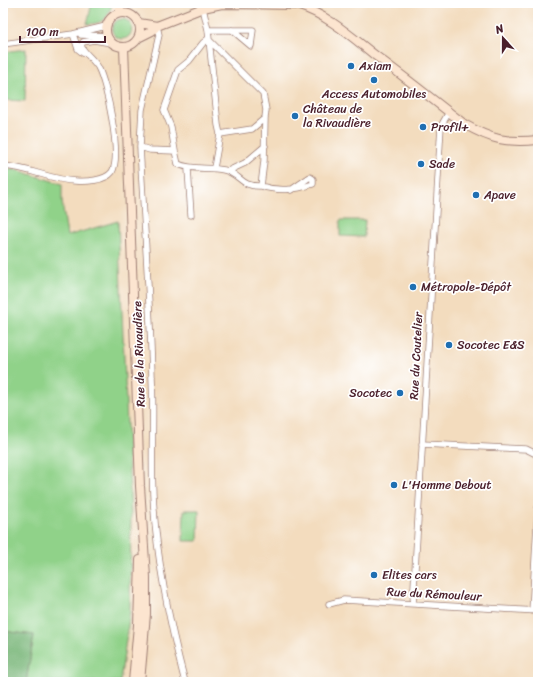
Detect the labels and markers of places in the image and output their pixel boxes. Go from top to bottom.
place label: Axiam [358,55,392,77]
marker: Axiam [346,61,356,71]
marker: Access Automobiles [369,75,379,85]
place label: Access Automobiles [321,83,426,105]
place label: Château de la Rivaudière [303,98,371,134]
marker: Château de la Rivaudière [290,111,300,121]
place label: Profil+ [431,116,469,138]
marker: Profil+ [418,122,428,132]
place label: Sade [429,153,455,175]
marker: Sade [416,159,426,169]
place label: Apave [483,184,516,206]
marker: Apave [471,190,481,200]
place label: Métropole-Dépôt [421,276,512,298]
marker: Métropole-Dépôt [408,282,418,292]
place label: Socotec E&S [457,334,525,356]
marker: Socotec E&S [444,340,454,350]
place label: Socotec [349,382,392,404]
marker: Socotec [395,388,405,398]
place label: L'Homme Debout [402,474,492,496]
marker: L'Homme Debout [389,480,399,490]
place label: Elites cars [382,564,437,586]
marker: Elites cars [369,570,379,580]

